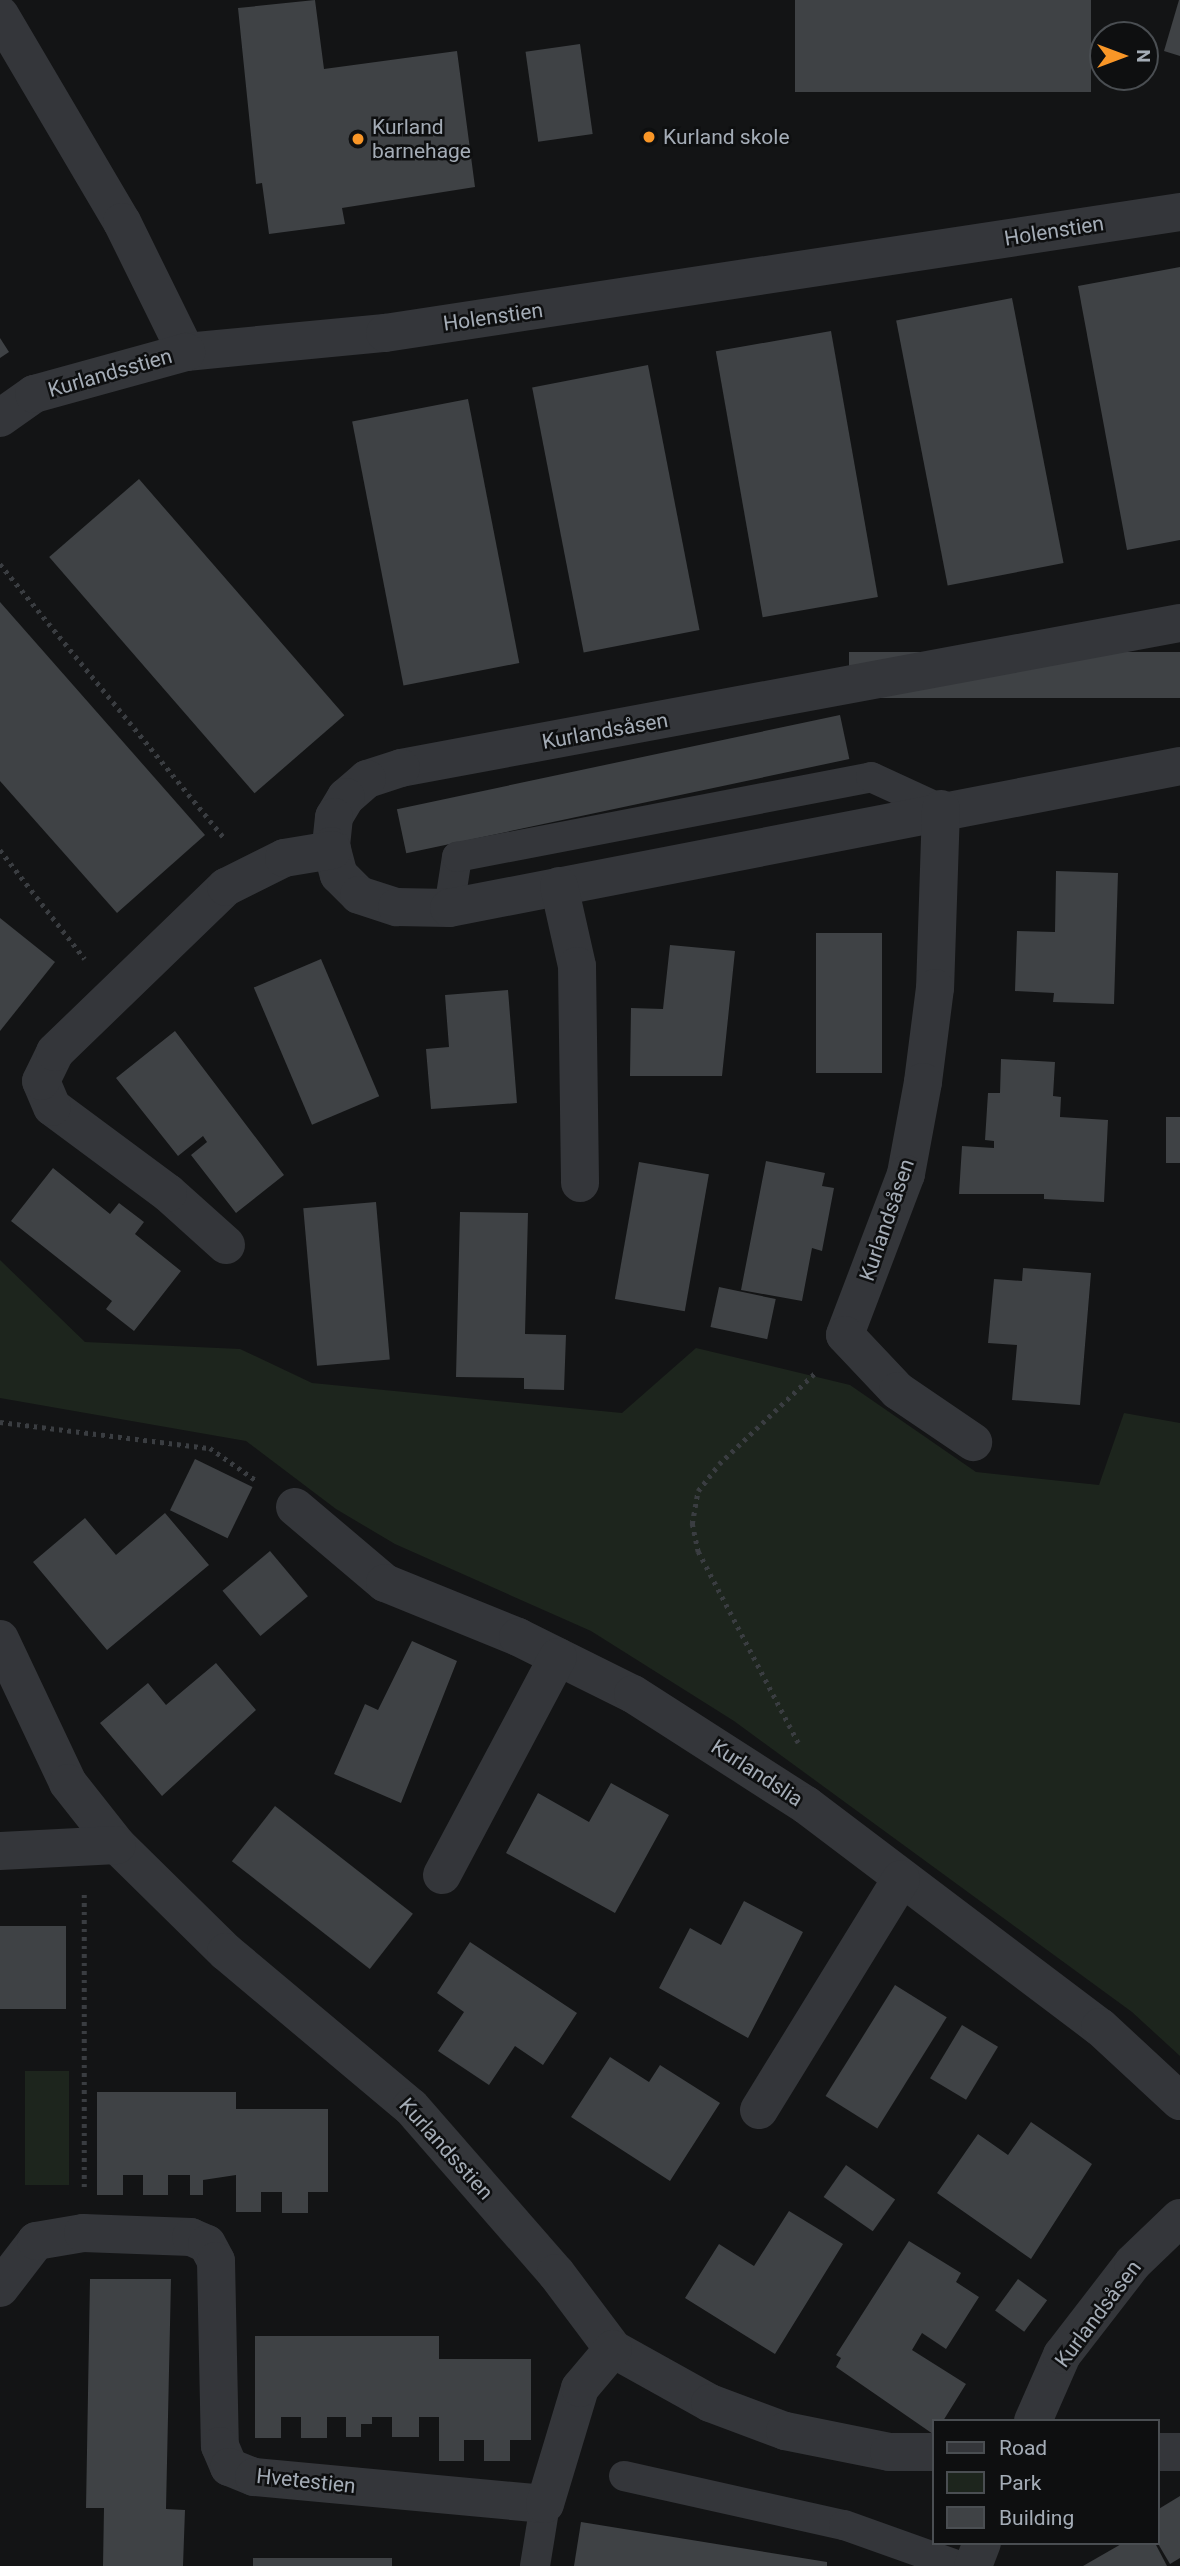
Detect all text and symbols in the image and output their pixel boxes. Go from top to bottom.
north arrow [1089,21,1159,91]
text: N [1132,49,1155,63]
place label: Kurland barnehage [372,114,471,164]
place label: Kurland skole [663,124,790,150]
marker: Kurland skole [641,129,657,145]
marker: Kurland barnehage [350,131,366,147]
street label: Holenstien [1002,211,1106,251]
street label: Holenstien [442,298,544,336]
street label: Kurlandsstien [45,343,175,403]
street label: Kurlandsåsen [540,708,670,754]
street label: Kurlandsåsen [854,1156,920,1284]
street label: Kurlandslia [706,1734,808,1812]
street label: Kurlandsstien [394,2093,498,2205]
street label: Kurlandsåsen [1050,2256,1146,2372]
legend [932,2419,1159,2545]
text: Road [999,2436,1047,2460]
street label: Hvetestien [255,2463,357,2499]
text: Park [999,2471,1041,2495]
text: Building [999,2506,1074,2530]

